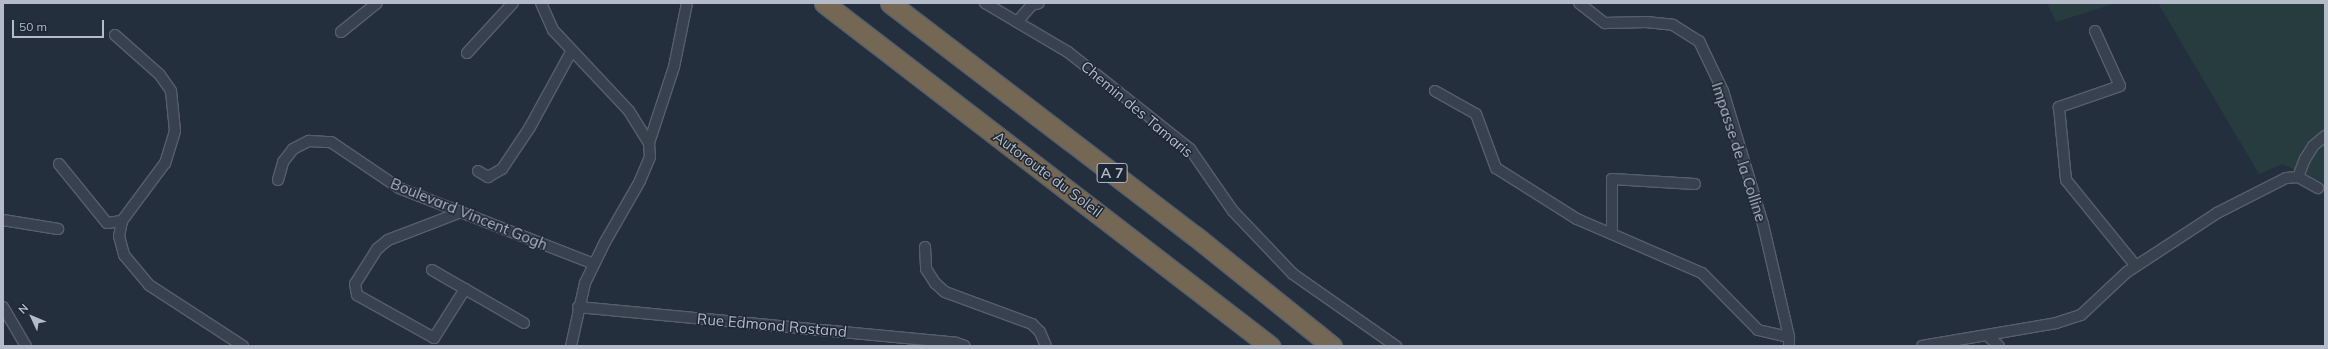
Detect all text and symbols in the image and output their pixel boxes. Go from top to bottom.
scale bar [14,12,106,38]
text: 50 m [19,19,47,34]
street label: Chemin des Tamaris [1077,57,1197,161]
street label: Impasse de la Colline [1708,80,1770,224]
street label: Autoroute du Soleil [990,127,1106,221]
road number: A 7 [1096,161,1128,185]
street label: Boulevard Vincent Gogh [388,174,550,254]
north arrow [12,297,52,337]
text: N [15,301,31,317]
street label: Rue Edmond Rostand [696,309,848,341]

